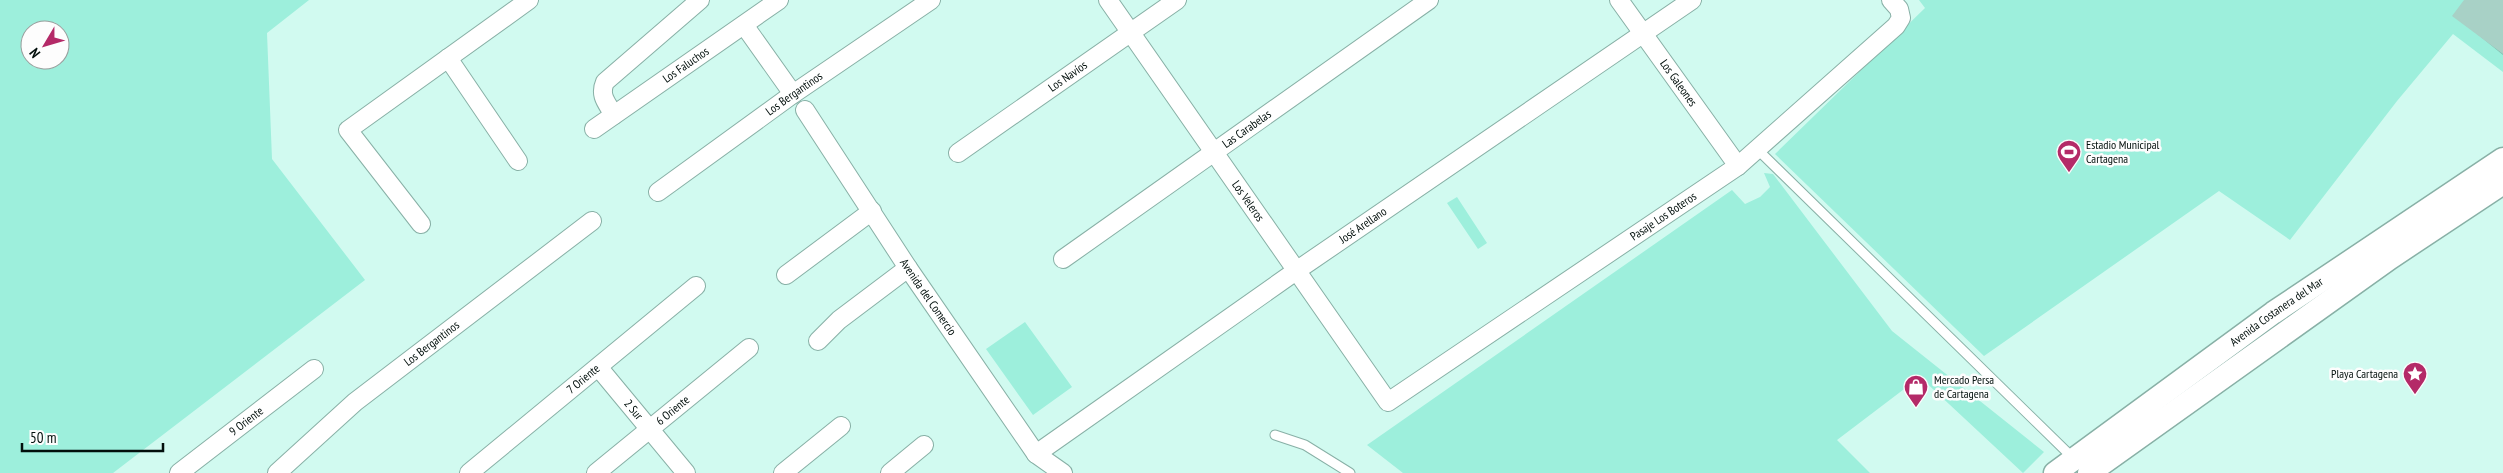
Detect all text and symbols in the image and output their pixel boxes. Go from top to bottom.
north arrow [20,20,70,70]
street label: Los Faluchos [660,43,712,86]
text: N [25,44,44,62]
street label: Los Galeones [1657,56,1701,109]
street label: Los Navíos [1045,57,1090,95]
street label: Los Bergantinos [763,68,825,118]
street label: Las Carabelas [1219,106,1274,151]
place label: Estadio Municipal Cartagena [2086,137,2159,166]
sports icon: Estadio Municipal Cartagena [2056,139,2082,173]
street label: Los Veleros [1229,178,1268,224]
street label: Pasaje Los Boteros [1627,188,1699,244]
street label: José Arellano [1335,203,1389,247]
street label: Avenida del Comercio [897,256,960,338]
street label: Avenida Costanera del Mar [2227,273,2326,349]
street label: Los Bergantinos [401,317,462,369]
street label: 7 Oriente [563,361,603,397]
place icon: Playa Cartagena [2402,361,2428,395]
place label: Playa Cartagena [2331,366,2398,381]
place label: Mercado Persa de Cartagena [1934,372,1994,401]
shop icon: Mercado Persa de Cartagena [1903,374,1929,408]
street label: 6 Oriente [653,392,692,428]
street label: 2 Sur [621,396,647,423]
street label: 9 Oriente [226,403,266,439]
scale bar [22,420,164,452]
text: 50 m [30,428,56,447]

